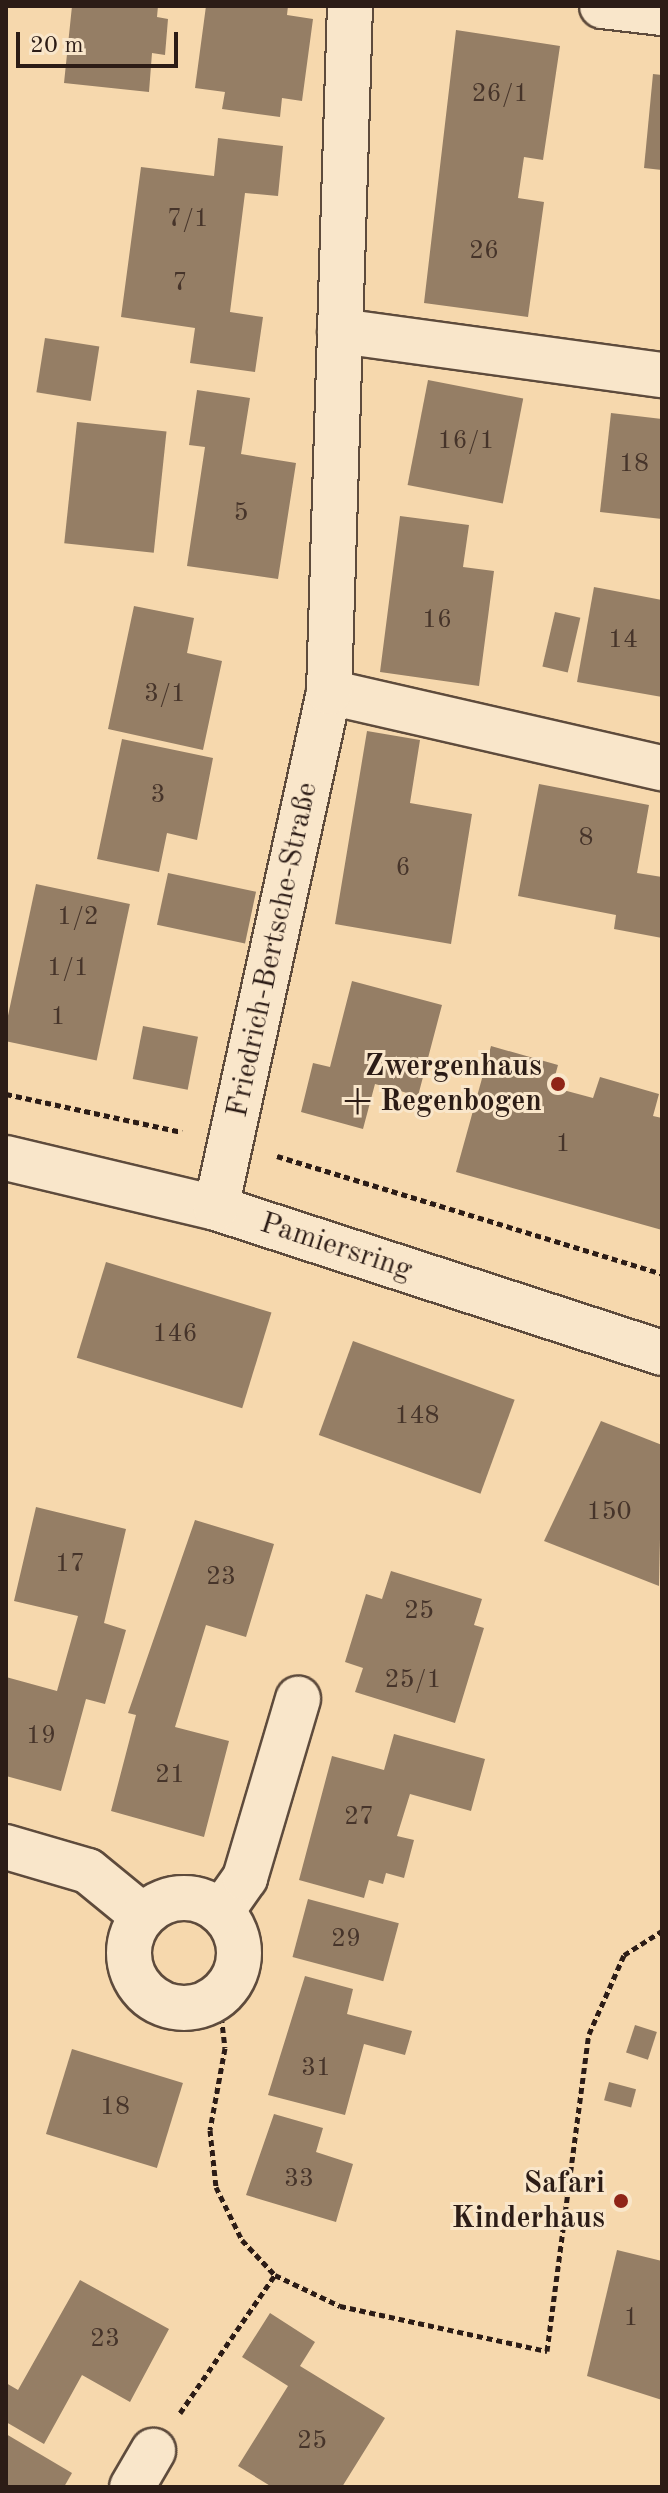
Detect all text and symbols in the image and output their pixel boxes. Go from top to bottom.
scale bar [20,16,182,66]
text: 20 m [30,34,84,58]
house number: 26/1 [472,79,528,111]
house number: 7/1 [167,204,209,236]
house number: 26 [469,236,499,268]
house number: 7 [172,268,188,300]
house number: 16/1 [438,426,494,458]
house number: 18 [619,449,649,481]
house number: 5 [233,498,249,530]
house number: 16 [422,605,452,637]
house number: 14 [608,625,638,657]
house number: 3/1 [144,679,186,711]
street label: Friedrich-Bertsche-Straße [220,779,326,1121]
house number: 3 [150,780,166,812]
house number: 8 [578,823,594,855]
house number: 6 [395,853,411,885]
house number: 1/2 [57,902,99,934]
house number: 1/1 [47,953,89,985]
house number: 1 [50,1002,66,1034]
place label: Zwergenhaus + Regenbogen [343,1049,542,1120]
marker: Zwergenhaus + Regenbogen [549,1075,567,1093]
house number: 1 [555,1129,571,1161]
street label: Pamiersring [255,1206,417,1288]
house number: 146 [152,1319,198,1351]
house number: 148 [394,1401,440,1433]
house number: 150 [586,1497,632,1529]
house number: 17 [55,1549,85,1581]
house number: 23 [206,1562,236,1594]
house number: 25 [404,1596,434,1628]
house number: 25/1 [385,1665,441,1697]
house number: 19 [26,1721,56,1753]
house number: 21 [155,1760,185,1792]
house number: 27 [344,1802,374,1834]
house number: 29 [331,1924,361,1956]
house number: 31 [301,2053,331,2085]
house number: 18 [100,2092,130,2124]
house number: 33 [284,2164,314,2196]
place label: Safari Kinderhaus [452,2166,605,2236]
marker: Safari Kinderhaus [612,2192,630,2210]
house number: 1 [623,2303,639,2335]
house number: 23 [90,2324,120,2356]
house number: 25 [297,2426,327,2458]

